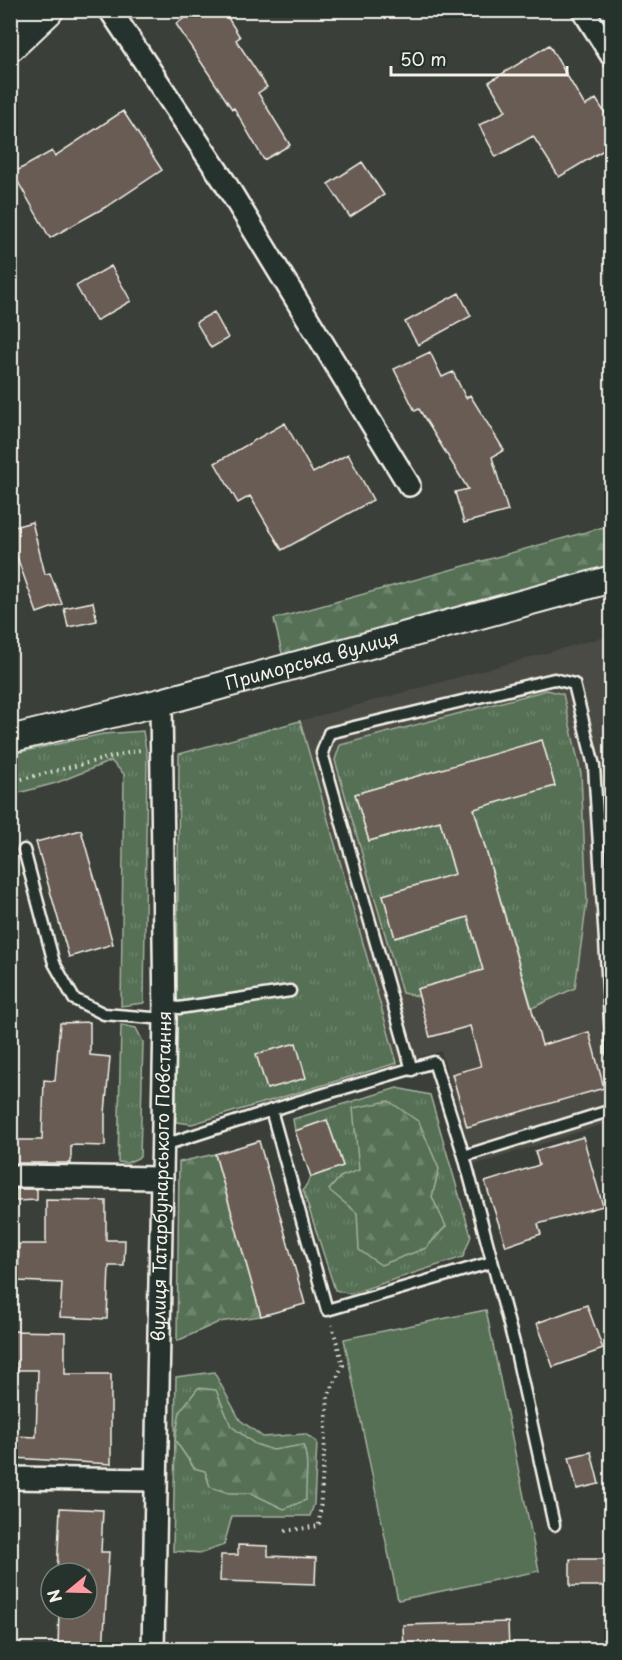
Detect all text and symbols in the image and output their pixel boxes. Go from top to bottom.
scale bar [391,39,566,77]
text: 50 m [400,45,447,72]
street label: Приморська вулиця [222,623,401,696]
street label: вулиця Татарбунарського Повстання [144,1011,177,1341]
north arrow [39,1561,99,1621]
text: N [40,1586,67,1606]

